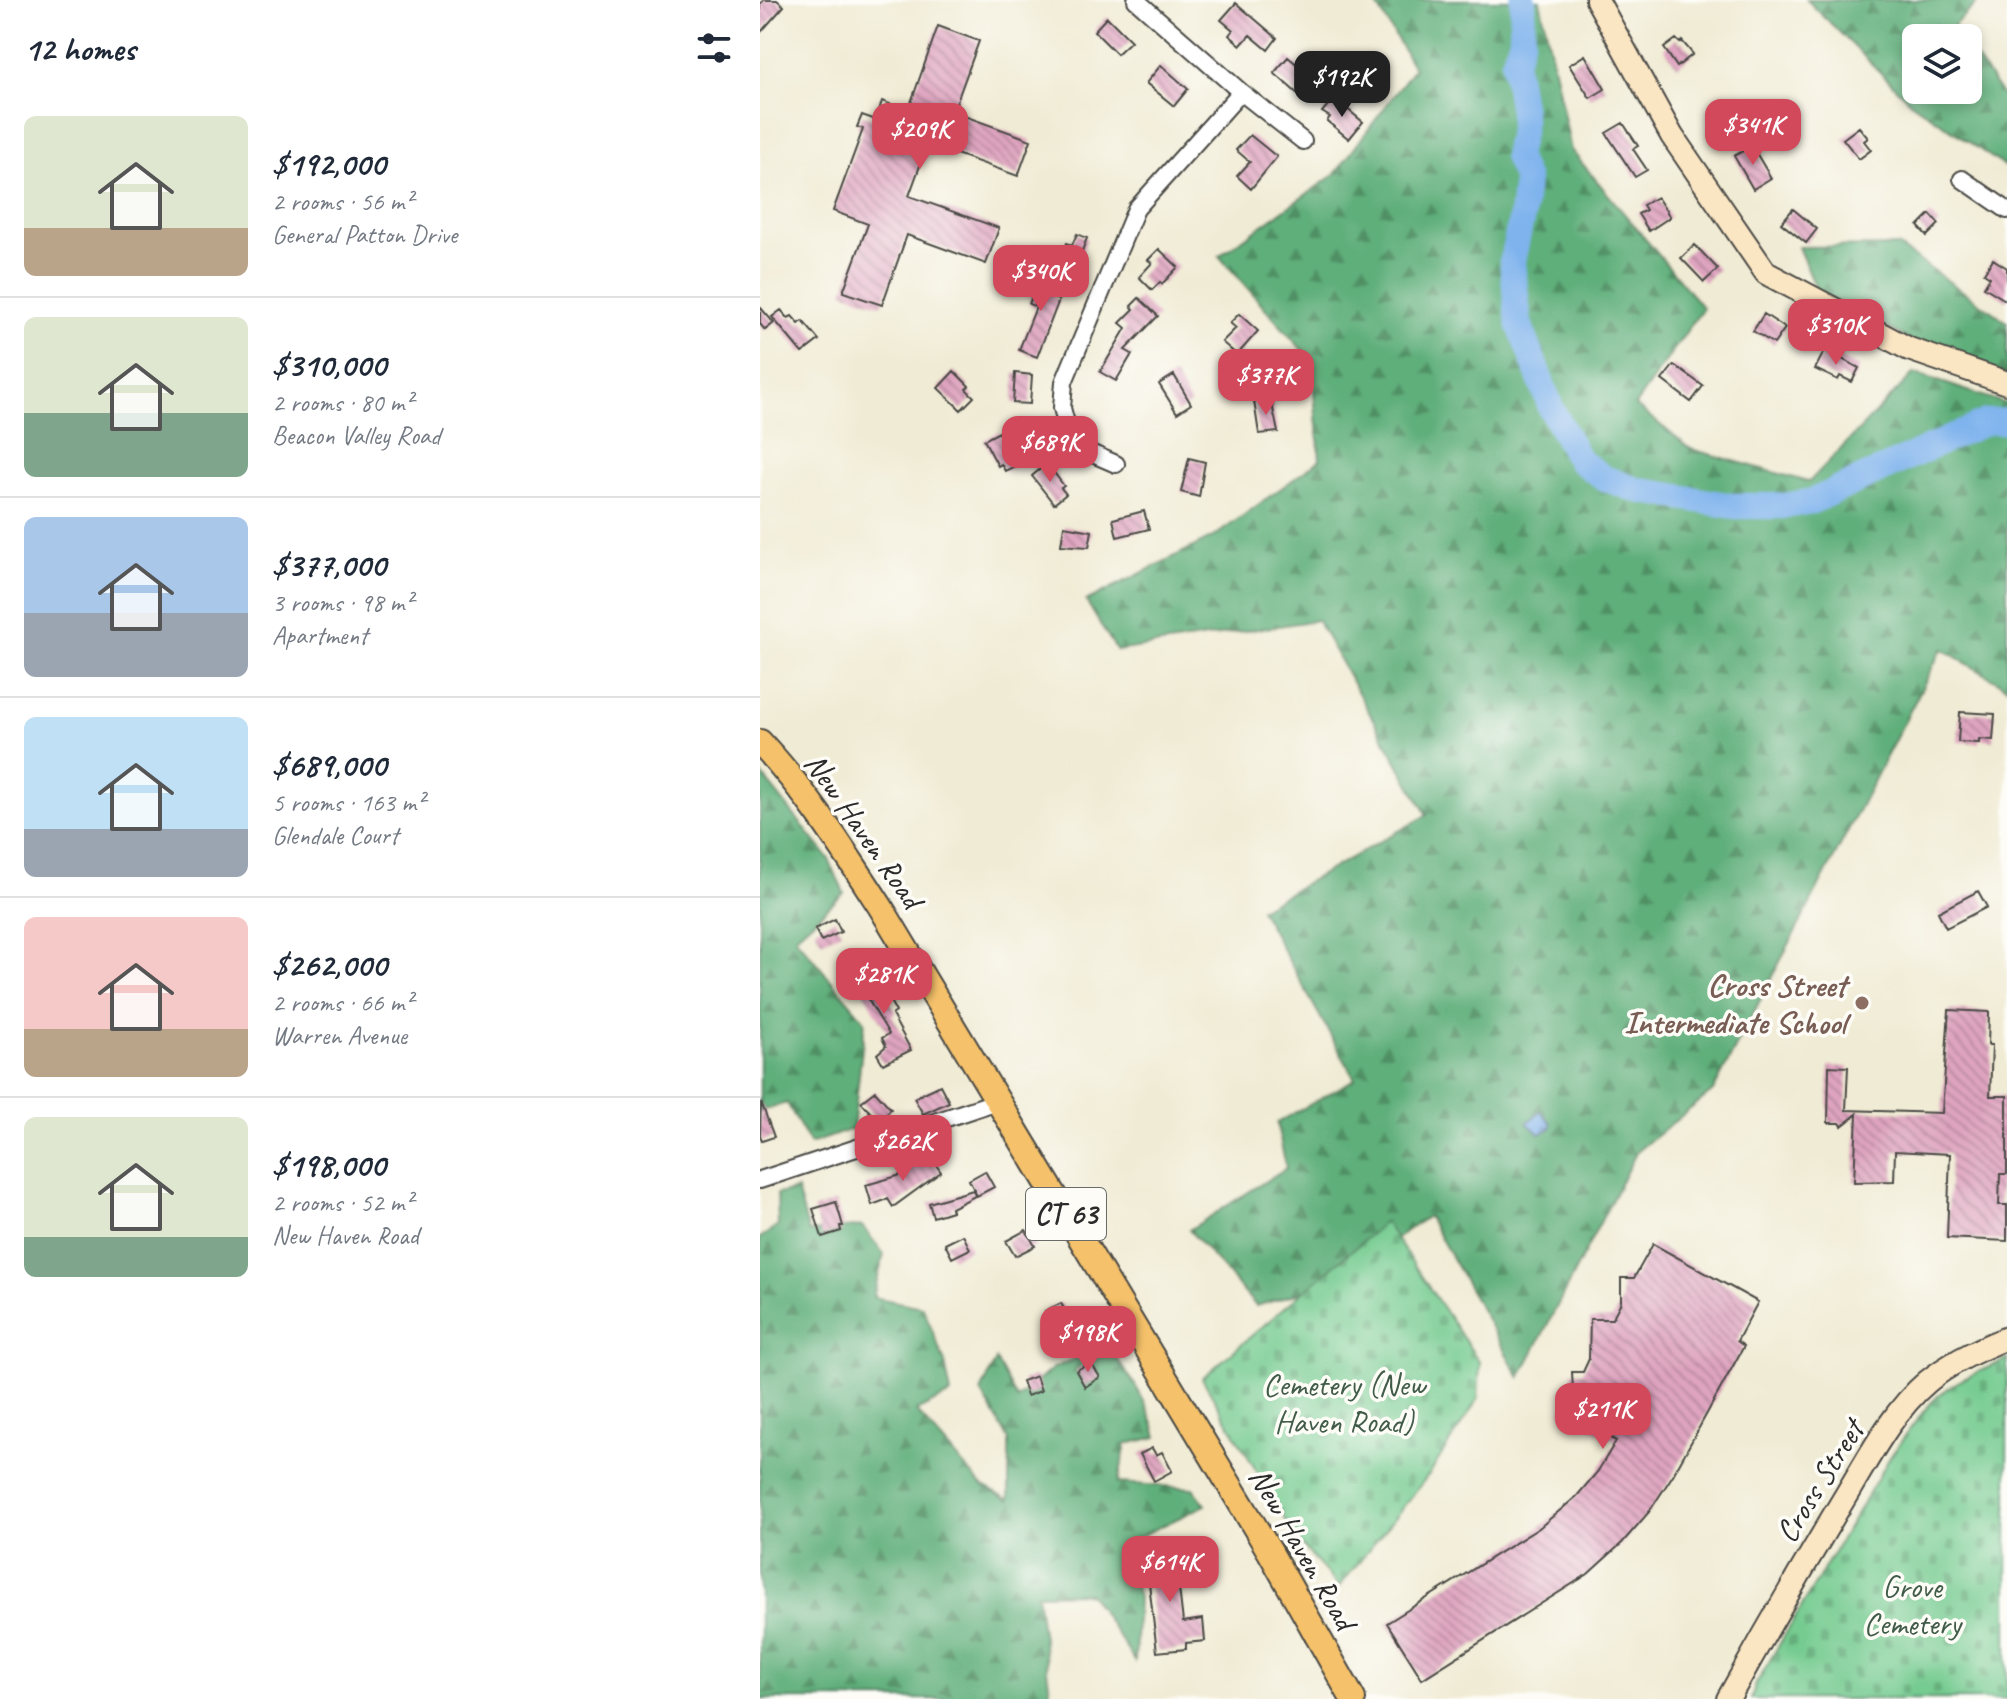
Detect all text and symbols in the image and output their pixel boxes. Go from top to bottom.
map controls [1902,24,1982,104]
button: layers [1902,24,1982,104]
icon: filters [692,26,736,70]
text: 12 homes [24,27,135,70]
pin: $192K [1286,51,1398,119]
text: $192K [1312,60,1372,93]
pin: $341K [1697,99,1809,167]
pin: $209K [864,103,976,171]
text: $341K [1723,108,1783,141]
text: $209K [890,112,950,145]
text: $192,000 [272,142,385,185]
icon: home [88,148,184,244]
text: 2 rooms · 56 m² [272,185,413,218]
text: General Patton Drive [272,218,457,251]
pin: $340K [985,245,1097,313]
text: $340K [1011,254,1071,287]
pin: $310K [1780,299,1892,367]
text: $310K [1806,308,1866,341]
text: $310,000 [272,343,386,386]
icon: home [88,349,184,445]
pin: $377K [1210,349,1322,417]
text: $377K [1236,358,1296,391]
text: 2 rooms · 80 m² [272,386,413,419]
pin: $689K [994,416,1106,484]
text: Beacon Valley Road [272,419,440,452]
text: $689K [1020,425,1080,458]
text: $377,000 [272,543,386,586]
icon: home [88,549,184,645]
text: 3 rooms · 98 m² [272,586,413,619]
text: Apartment [272,619,368,652]
text: $689,000 [272,743,386,786]
street label: New Haven Road [795,745,935,920]
icon: home [88,749,184,845]
text: 5 rooms · 163 m² [272,786,424,819]
text: Glendale Court [272,819,398,852]
text: $262,000 [272,943,387,986]
pin: $281K [828,948,940,1016]
icon: home [88,949,184,1045]
text: $281K [854,957,914,990]
place label: Cross Street Intermediate School [1624,965,1852,1043]
text: 2 rooms · 66 m² [272,986,413,1019]
marker: Cross Street Intermediate School [1853,994,1871,1012]
text: Warren Avenue [272,1019,407,1052]
pin: $262K [847,1115,959,1183]
text: $262K [873,1124,933,1157]
text: $198,000 [272,1143,385,1186]
icon: home [88,1149,184,1245]
text: 2 rooms · 52 m² [272,1186,413,1219]
road number: CT 63 [1026,1188,1106,1240]
text: New Haven Road [272,1219,419,1252]
pin: $198K [1032,1306,1144,1374]
text: $198K [1058,1315,1118,1348]
park label: Cemetery (New Haven Road) [1263,1364,1427,1442]
pin: $211K [1547,1383,1659,1451]
text: $211K [1573,1392,1633,1425]
street label: Cross Street [1766,1409,1875,1550]
street label: New Haven Road [1240,1460,1368,1640]
pin: $614K [1114,1536,1226,1604]
text: $614K [1140,1545,1200,1578]
park label: Grove Cemetery [1863,1566,1964,1644]

